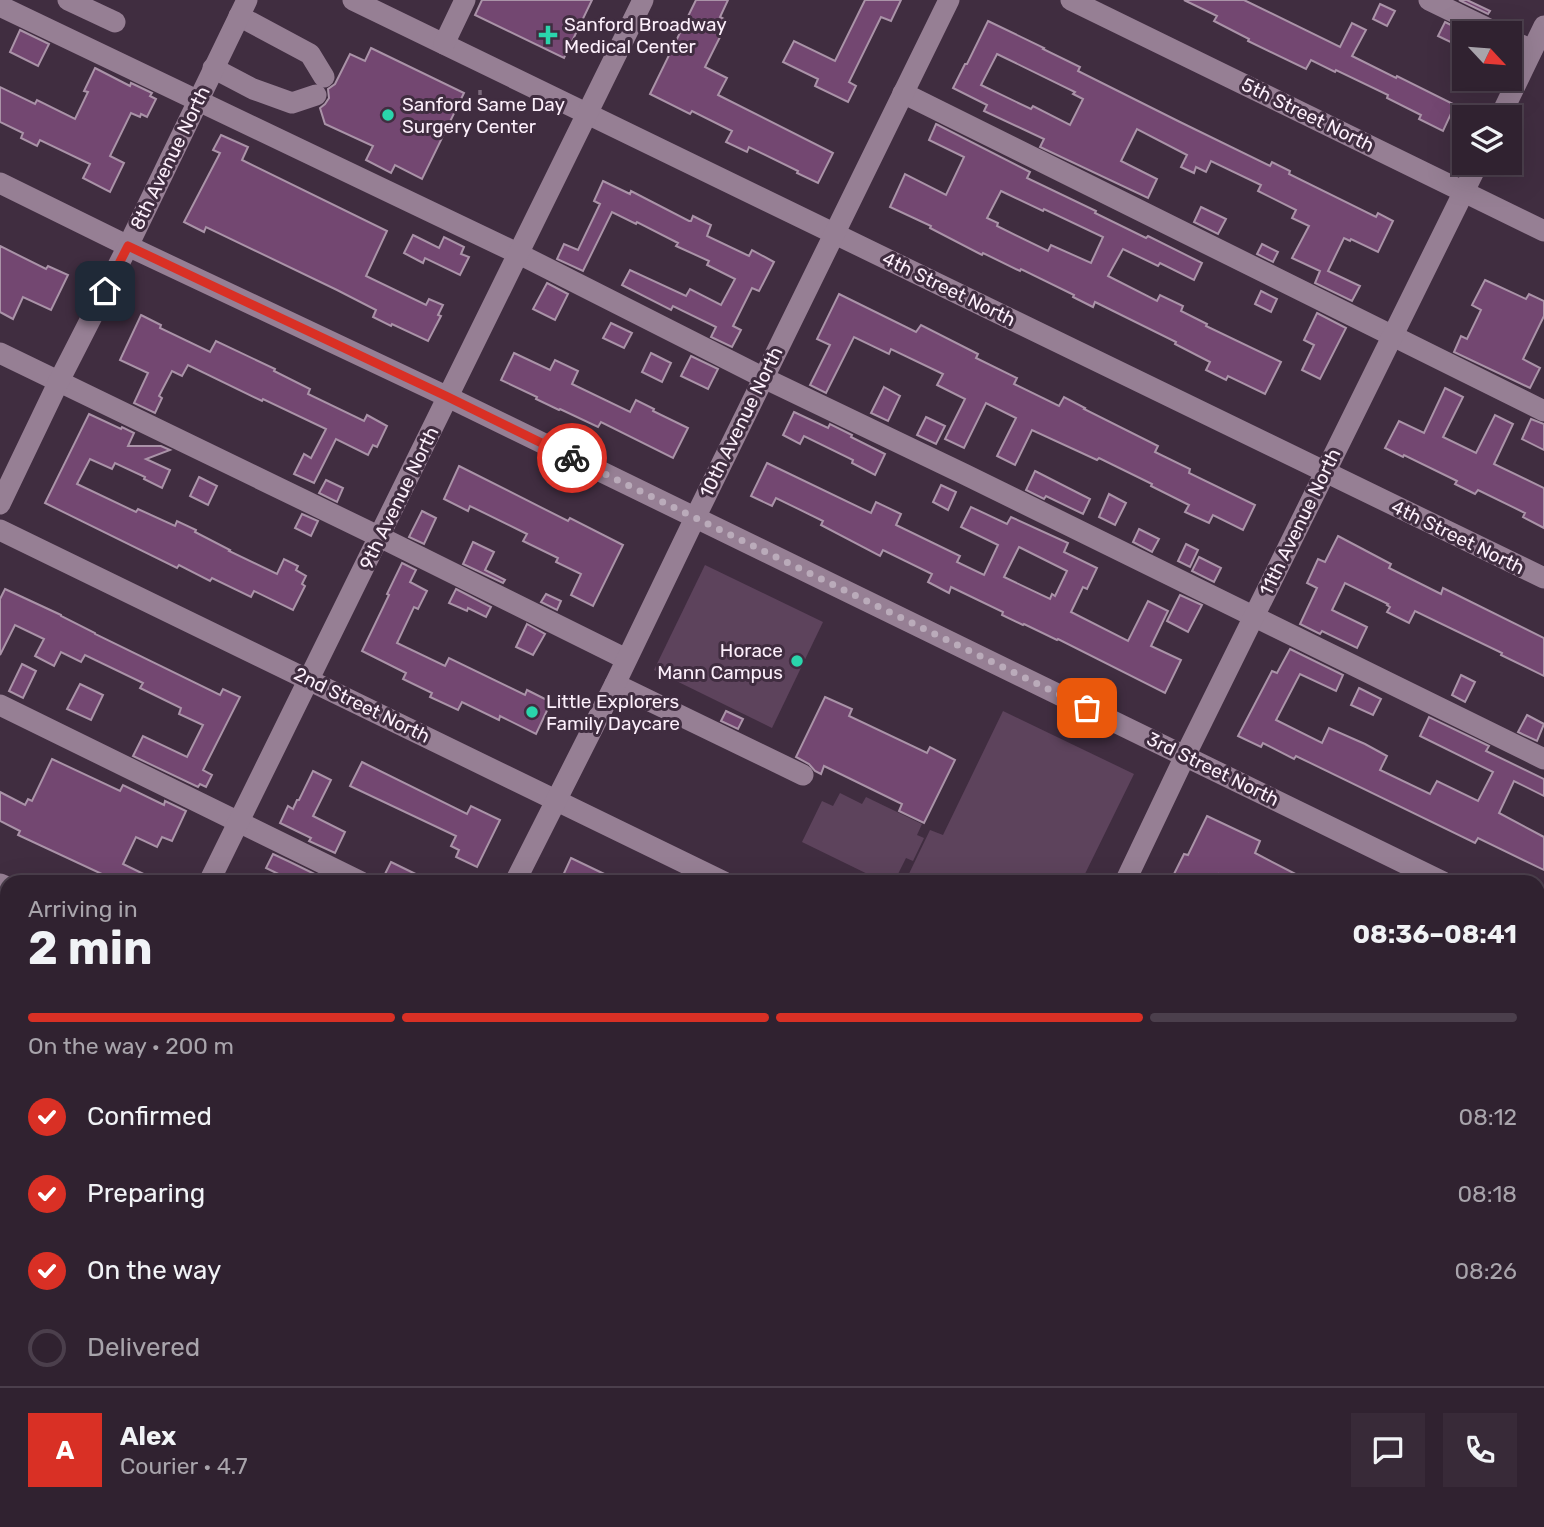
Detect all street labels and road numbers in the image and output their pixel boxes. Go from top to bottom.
street label: 5th Street North [1238,73,1378,157]
street label: 8th Avenue North [125,83,215,233]
street label: 4th Street North [879,247,1019,331]
street label: 10th Avenue North [695,343,787,501]
street label: 9th Avenue North [354,423,444,573]
street label: 11th Avenue North [1254,445,1346,599]
street label: 4th Street North [1388,495,1528,579]
street label: 2nd Street North [290,662,434,748]
street label: 3rd Street North [1143,727,1283,811]

